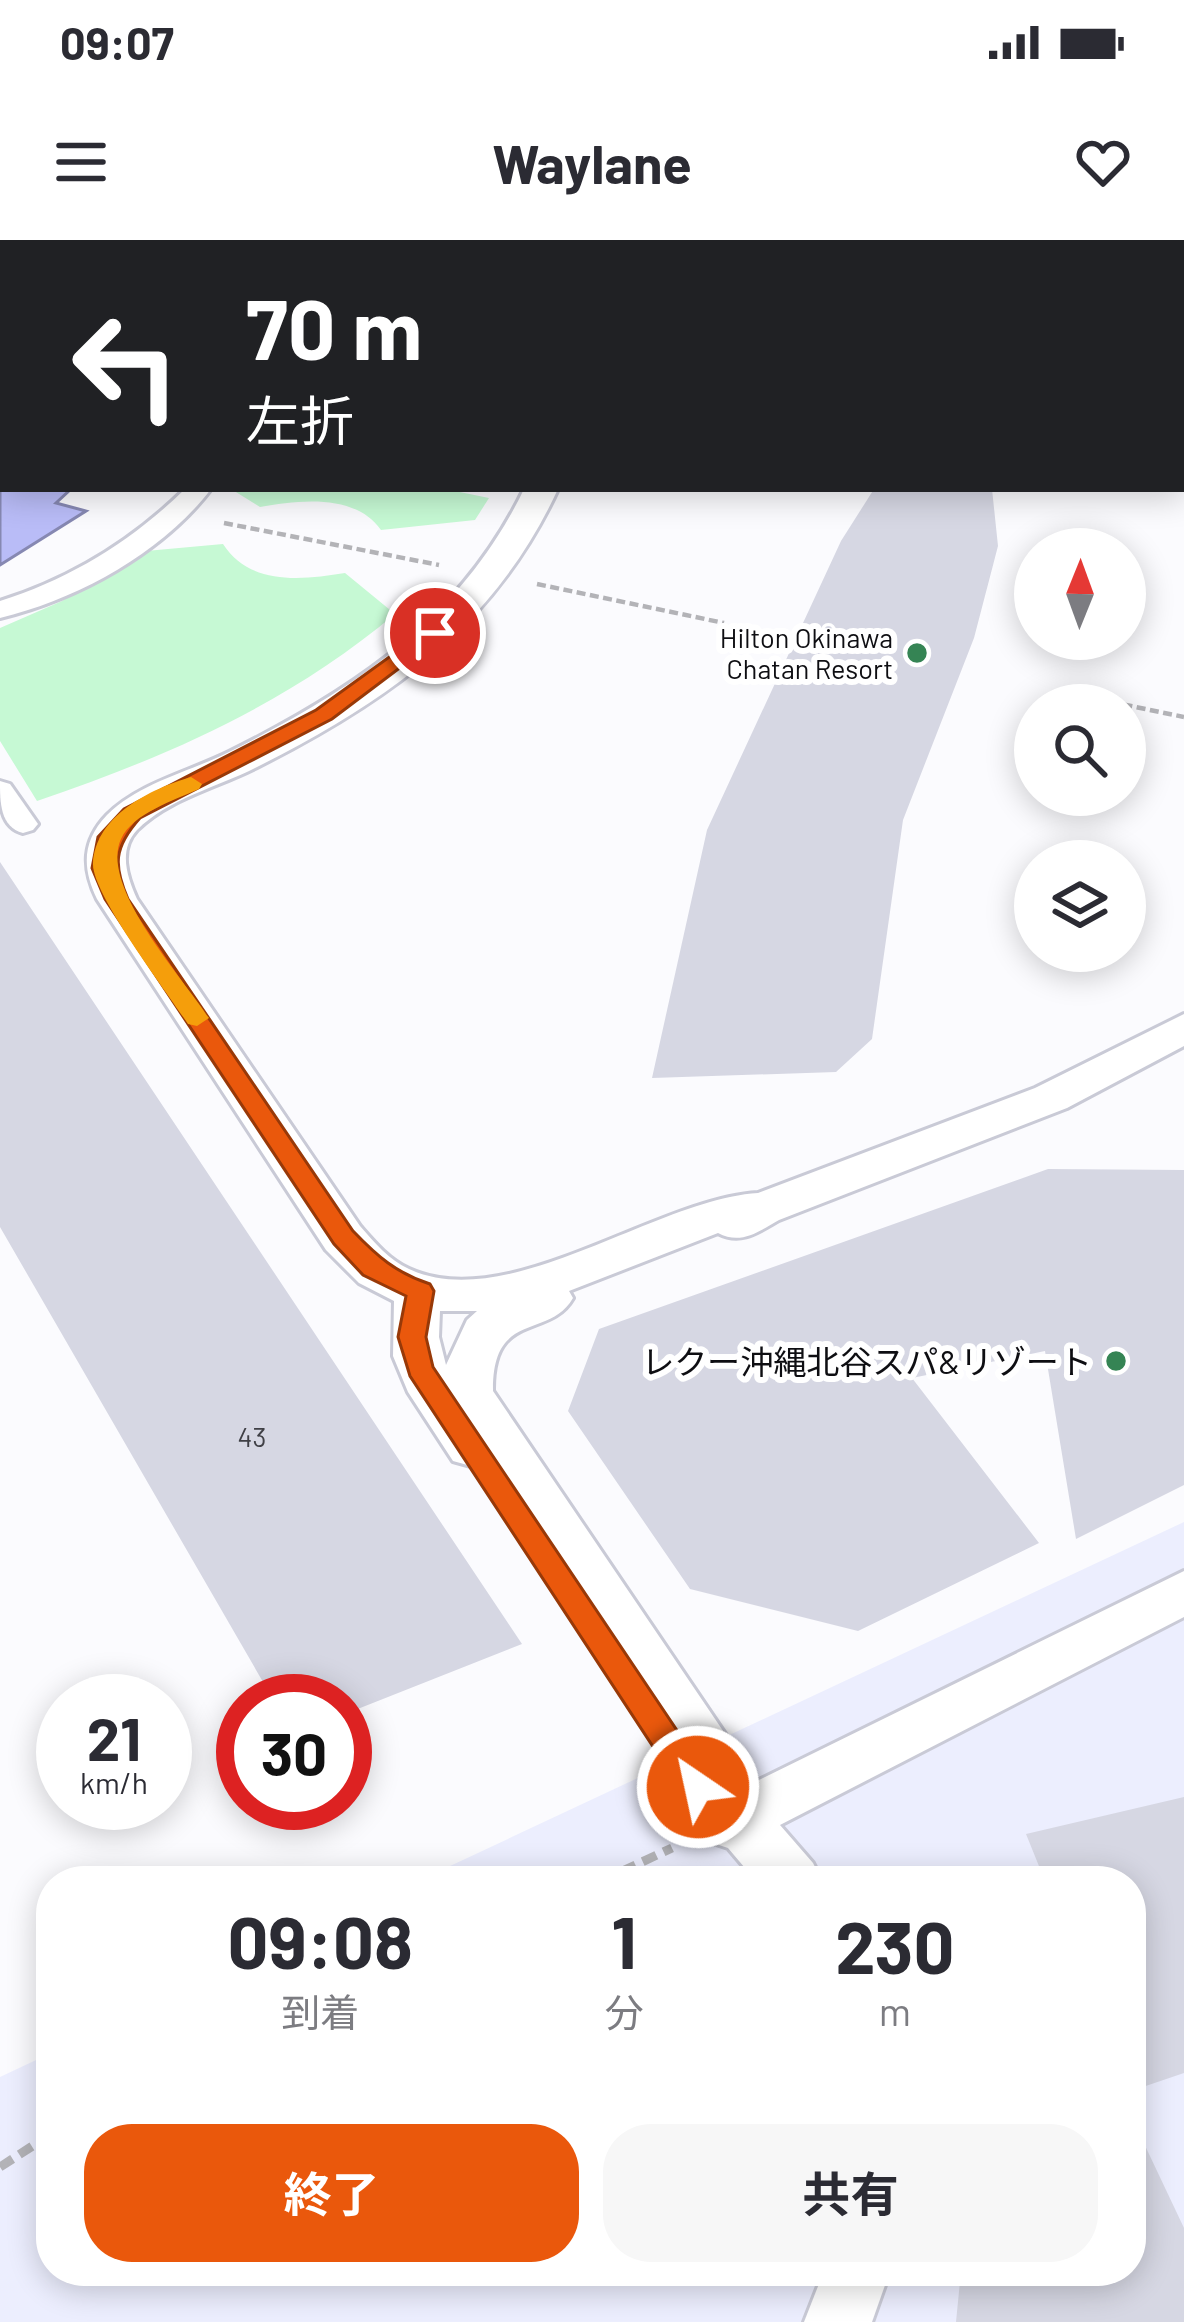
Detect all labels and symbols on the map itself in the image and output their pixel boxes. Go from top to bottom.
north arrow [1014,528,1146,660]
pin [384,582,486,684]
place label: Hilton Okinawa Chatan Resort [720,621,893,684]
marker: Hilton Okinawa Chatan Resort [904,640,930,666]
place label: レクー沖縄北谷スパ&リゾート [641,1341,1092,1381]
marker: レクー沖縄北谷スパ&リゾート [1103,1348,1129,1374]
house number: 43 [238,1420,266,1452]
speed limit sign: 30 [216,1674,372,1830]
position arrow [635,1724,761,1850]

